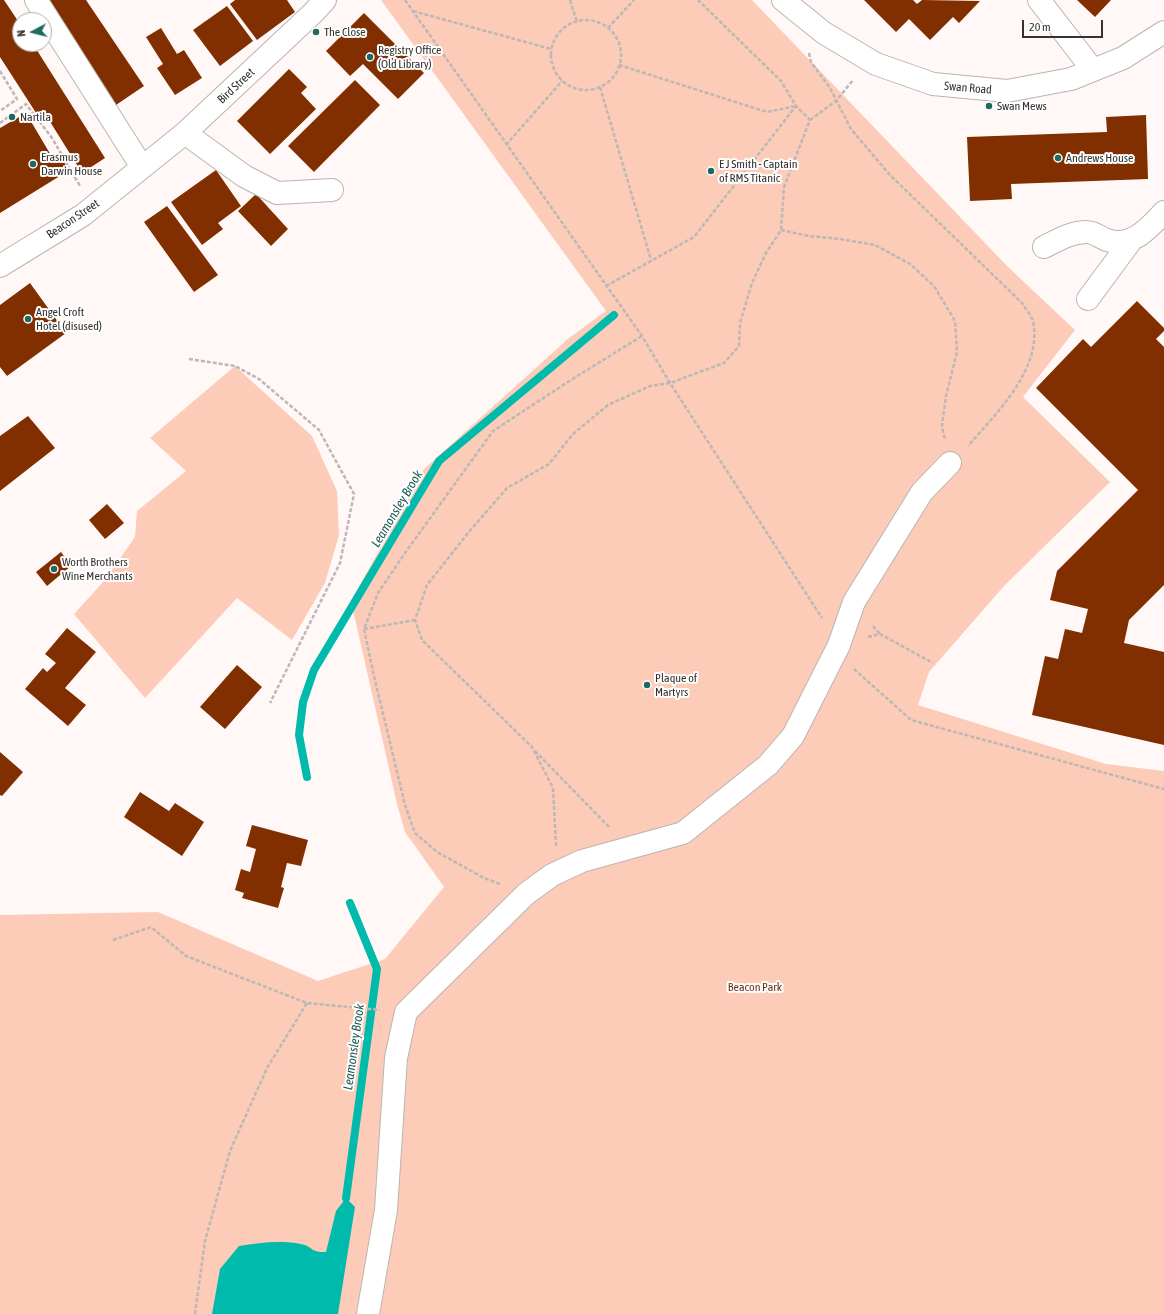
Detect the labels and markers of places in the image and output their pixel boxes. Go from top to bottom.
place label: The Close [324,25,366,39]
marker: The Close [311,27,321,37]
place label: Registry Office (Old Library) [378,43,441,71]
marker: Registry Office (Old Library) [365,52,375,62]
place label: Swan Mews [997,99,1047,113]
marker: Swan Mews [984,101,994,111]
place label: Nartila [20,110,51,124]
marker: Nartila [7,112,17,122]
place label: Erasmus Darwin House [41,150,102,178]
place label: Andrews House [1066,151,1133,165]
marker: Andrews House [1053,153,1063,163]
place label: E J Smith - Captain of RMS Titanic [719,157,798,185]
marker: Erasmus Darwin House [28,159,38,169]
marker: E J Smith - Captain of RMS Titanic [706,166,716,176]
place label: Angel Croft Hotel (disused) [36,305,102,333]
marker: Angel Croft Hotel (disused) [23,314,33,324]
place label: Worth Brothers Wine Merchants [62,555,133,583]
marker: Worth Brothers Wine Merchants [49,564,59,574]
place label: Plaque of Martyrs [655,671,697,699]
marker: Plaque of Martyrs [642,680,652,690]

